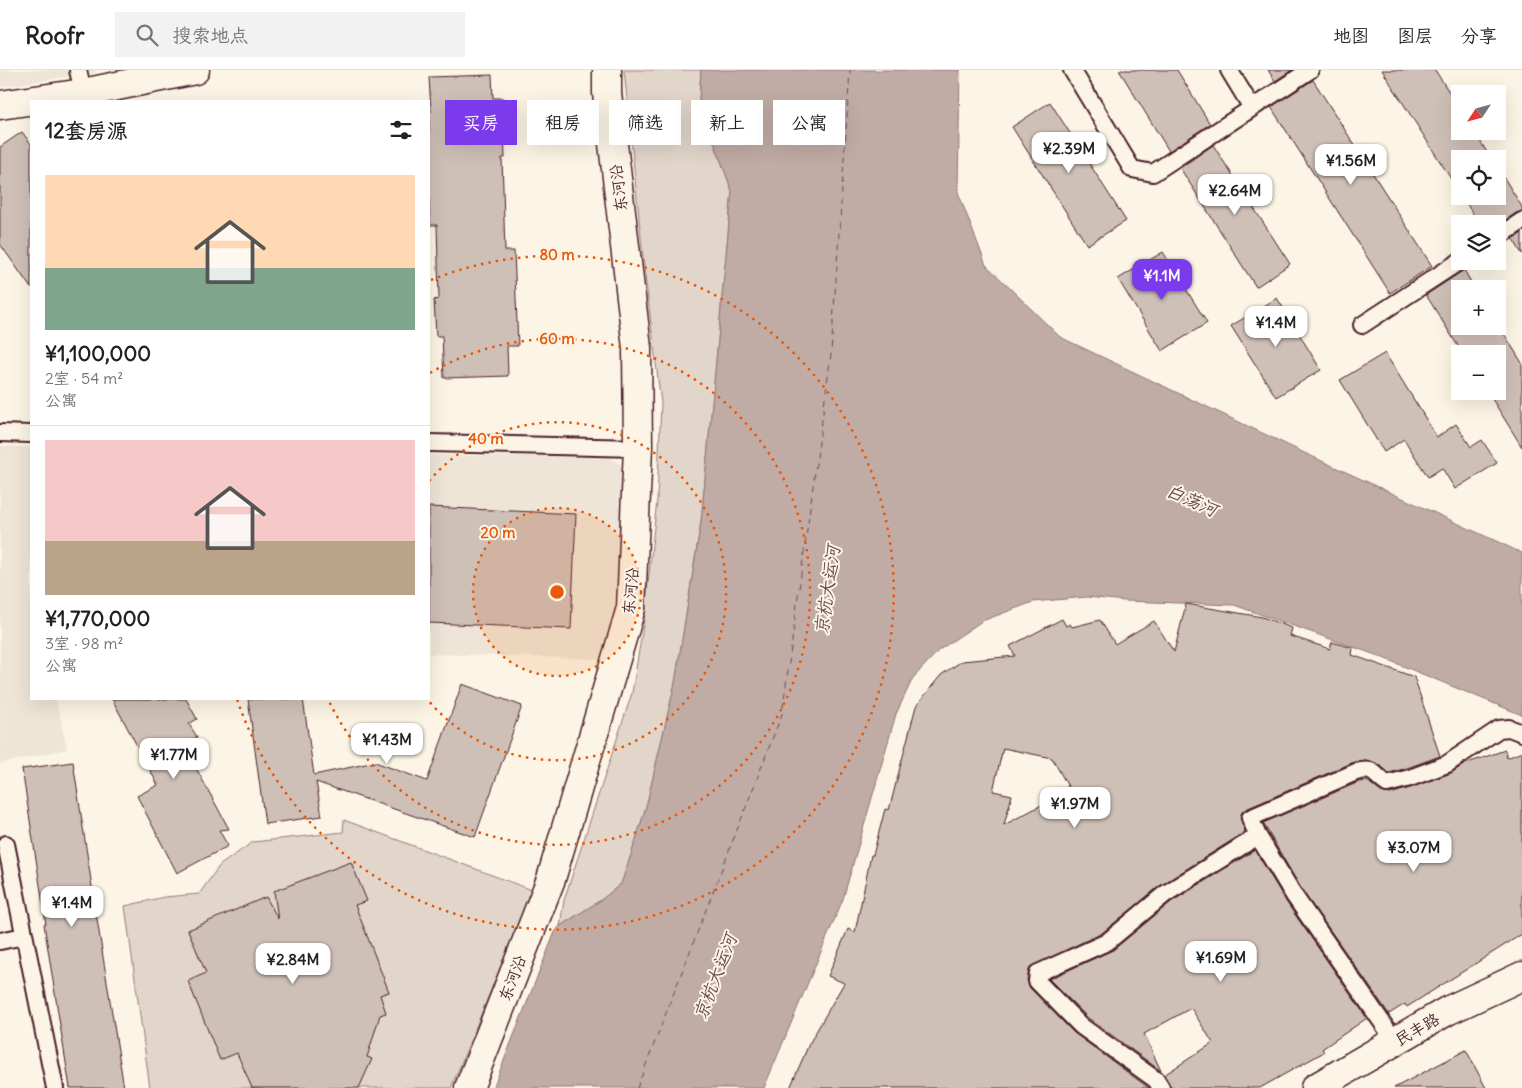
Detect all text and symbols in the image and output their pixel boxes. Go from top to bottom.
search box [115,12,465,57]
text: Roofr [25,20,85,50]
icon: search [133,21,161,49]
text: 搜索地点 [173,23,249,47]
text: 地图 [1333,24,1369,47]
text: 图层 [1397,24,1433,47]
text: 分享 [1461,24,1497,47]
north arrow [1451,85,1506,140]
map controls [1451,85,1506,400]
chip: 买房 [445,100,517,145]
chip: 租房 [527,100,599,145]
chip: 筛选 [609,100,681,145]
chip: 新上 [691,100,763,145]
chip: 公寓 [773,100,845,145]
icon: filters [387,116,415,144]
text: 12套房源 [45,117,128,144]
pin: ¥2.39M [1028,132,1110,174]
text: ¥2.39M [1043,138,1095,158]
pin: ¥1.56M [1310,144,1392,186]
text: ¥1.56M [1326,150,1376,170]
button: locate [1451,150,1506,205]
street label: 东河沿 [605,163,631,213]
pin: ¥2.64M [1194,174,1276,216]
text: ¥2.64M [1209,180,1261,200]
icon: home [185,207,275,297]
button: layers [1451,215,1506,270]
text: 80 m [539,245,575,264]
pin: ¥1.1M [1127,258,1197,301]
text: ¥1.1M [1143,265,1181,285]
button: + [1451,280,1506,335]
pin: ¥1.4M [1241,306,1311,348]
text: ¥1.4M [1256,312,1296,332]
text: 60 m [539,329,575,348]
text: ¥1,100,000 [45,340,151,367]
button: − [1451,345,1506,400]
text: 2室 · 54 m² [45,368,123,388]
text: 公寓 [45,390,77,410]
text: 40 m [468,429,504,448]
icon: home [185,473,275,563]
water label: 白荡河 [1163,479,1224,523]
text: 20 m [481,523,515,542]
water label: 京杭大运河 [809,541,845,636]
street label: 东河沿 [618,566,642,616]
centre of rings [548,583,566,601]
text: ¥1,770,000 [45,605,150,632]
text: 3室 · 98 m² [45,633,124,653]
text: 公寓 [45,655,77,675]
pin: ¥1.43M [346,722,428,765]
text: ¥1.43M [362,729,412,749]
pin: ¥1.77M [133,738,215,780]
text: ¥1.77M [150,744,198,764]
pin: ¥1.97M [1034,786,1116,829]
text: ¥1.97M [1050,793,1100,813]
pin: ¥3.07M [1373,830,1455,873]
text: ¥3.07M [1388,837,1440,857]
pin: ¥1.4M [37,886,107,928]
text: ¥1.4M [52,892,92,912]
water label: 京杭大运河 [688,928,743,1023]
pin: ¥1.69M [1180,940,1262,983]
pin: ¥2.84M [252,942,334,985]
text: ¥1.69M [1196,947,1246,967]
text: ¥2.84M [267,949,319,969]
street label: 东河沿 [494,952,530,1004]
street label: 民丰路 [1391,1008,1443,1050]

